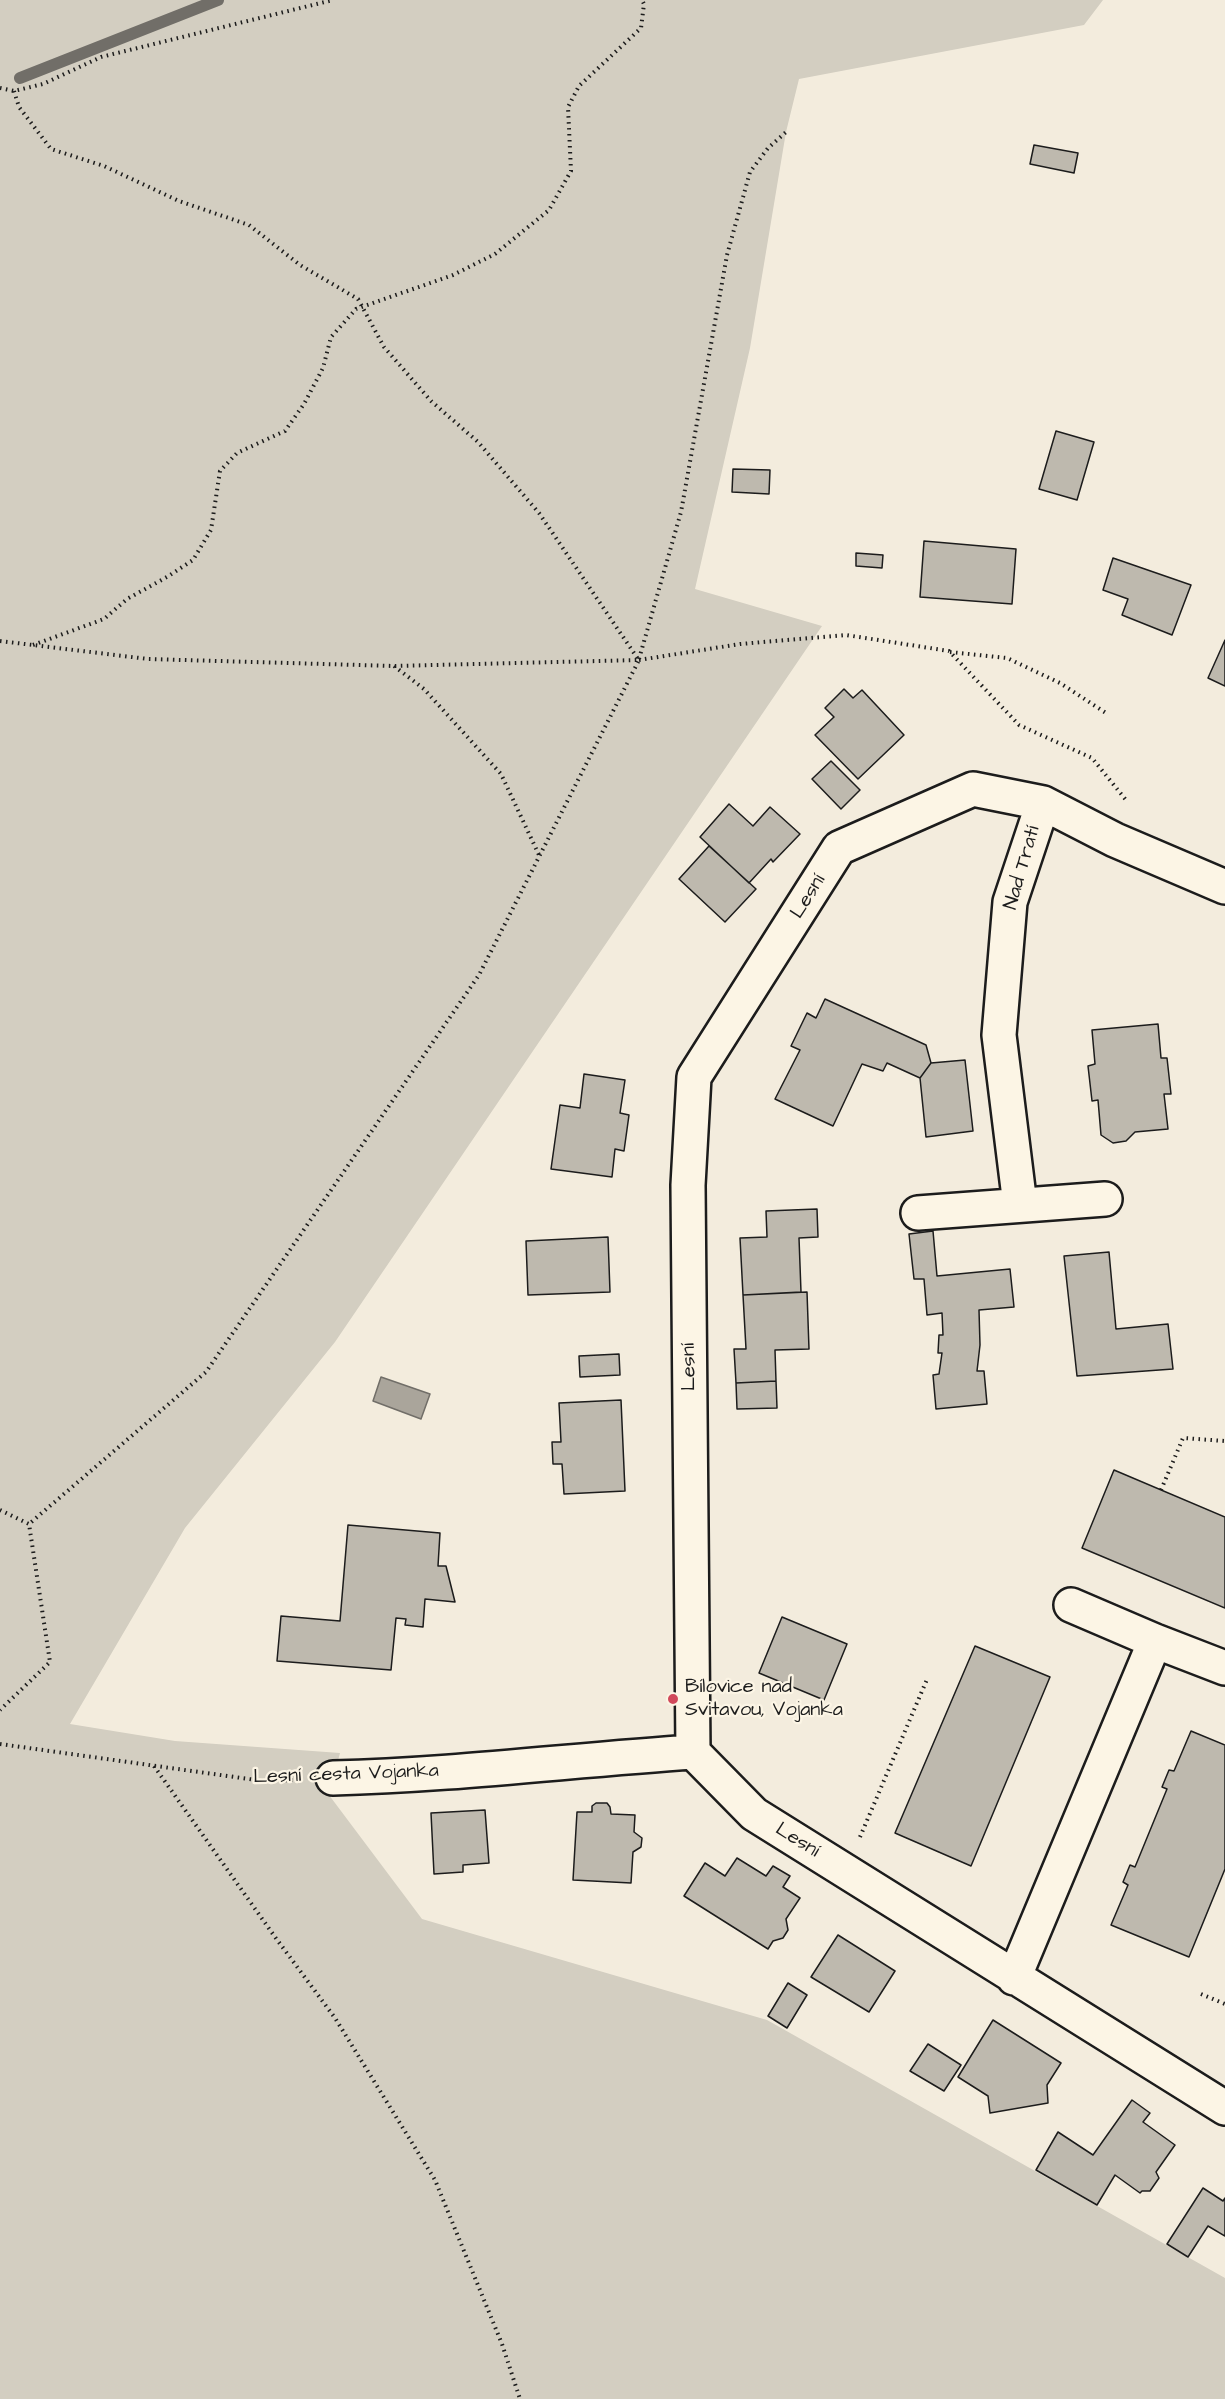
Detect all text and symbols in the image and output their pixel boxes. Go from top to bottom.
street label: Nad Tratí [1000,823,1046,913]
street label: Lesní [786,870,832,924]
street label: Lesní [678,1343,702,1391]
place label: Bílovice nad Svitavou, Vojanka [685,1676,843,1723]
marker: Bílovice nad Svitavou, Vojanka [666,1692,680,1706]
street label: Lesní cesta Vojanka [253,1760,439,1790]
street label: Lesní [770,1818,824,1864]

